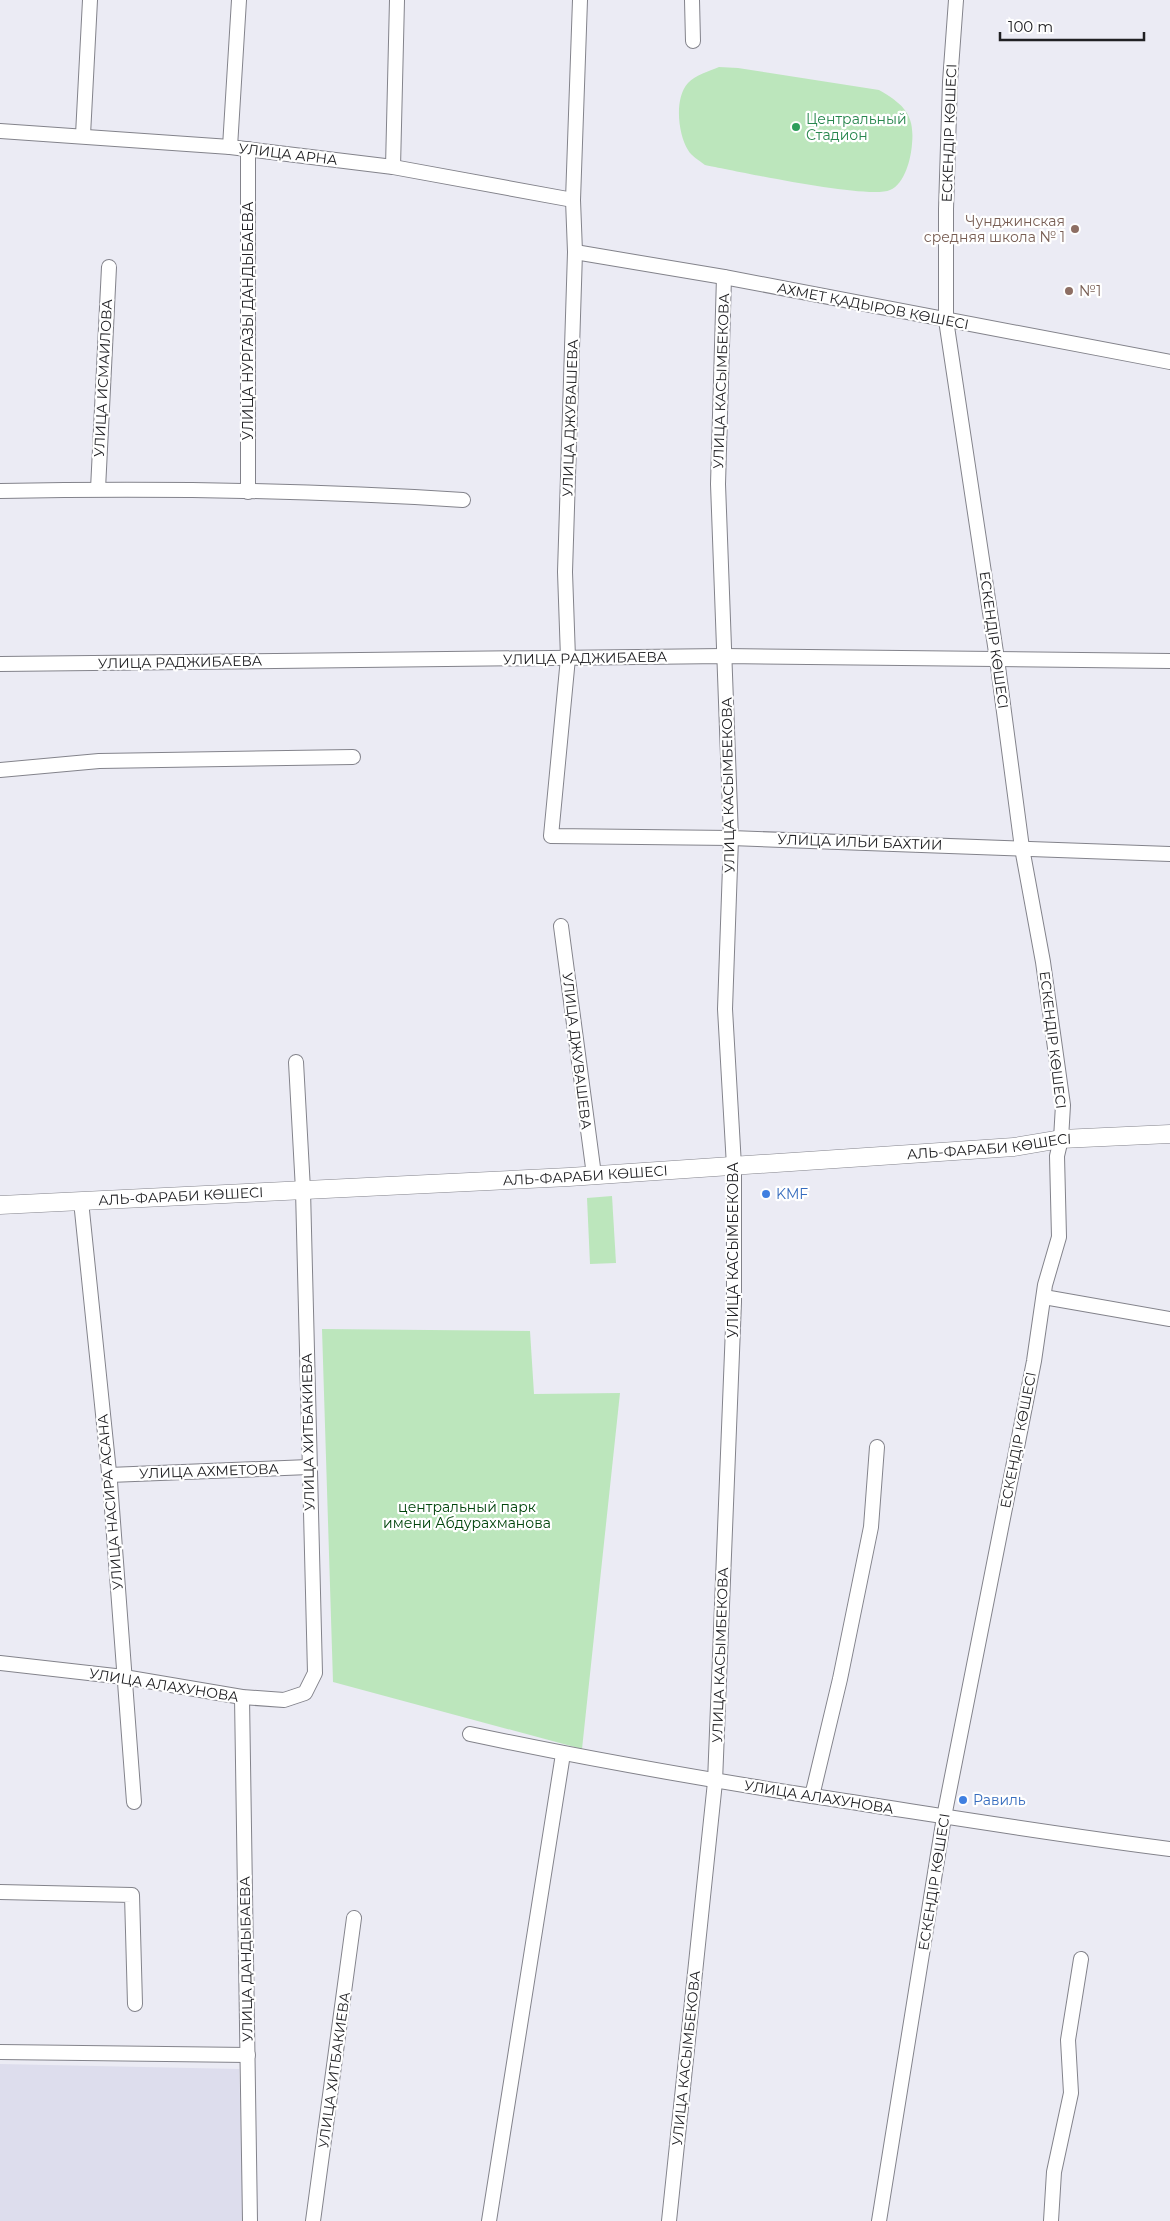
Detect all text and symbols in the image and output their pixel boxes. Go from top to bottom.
scale bar [1000,10,1144,42]
text: 100 m [1008,17,1053,36]
street label: ЕСКЕНДІР КӨШЕСІ [938,63,960,203]
place label: Центральный Стадион [806,110,907,144]
marker: Центральный Стадион [790,121,802,133]
street label: УЛИЦА АРНА [238,139,339,169]
street label: УЛИЦА НУРГАЗЫ ДАНДЫБАЕВА [239,201,257,440]
place label: Чунджинская средняя школа № 1 [924,212,1065,246]
marker: Чунджинская средняя школа № 1 [1069,223,1081,235]
street label: АХМЕТ ҚАДЫРОВ КӨШЕСІ [776,279,970,333]
place label: №1 [1079,282,1101,300]
marker: №1 [1063,285,1075,297]
street label: УЛИЦА КАСЫМБЕКОВА [709,292,733,469]
street label: УЛИЦА ИСМАИЛОВА [90,298,116,457]
street label: УЛИЦА ДЖУВАШЕВА [558,338,582,497]
street label: ЕСКЕНДІР КӨШЕСІ [975,570,1013,710]
street label: УЛИЦА РАДЖИБАЕВА [503,648,668,668]
street label: УЛИЦА РАДЖИБАЕВА [98,652,263,672]
street label: УЛИЦА КАСЫМБЕКОВА [717,696,739,873]
street label: УЛИЦА ИЛЬИ БАХТИИ [777,830,943,854]
street label: ЕСКЕНДІР КӨШЕСІ [1036,970,1070,1110]
street label: УЛИЦА ДЖУВАШЕВА [558,972,596,1131]
street label: АЛЬ-ФАРАБИ КӨШЕСІ [906,1130,1072,1163]
street label: АЛЬ-ФАРАБИ КӨШЕСІ [502,1161,668,1189]
street label: УЛИЦА КАСЫМБЕКОВА [724,1161,742,1338]
street label: АЛЬ-ФАРАБИ КӨШЕСІ [98,1183,264,1209]
place label: KMF [776,1185,808,1203]
marker: KMF [760,1188,772,1200]
street label: УЛИЦА ХИТБАКИЕВА [298,1352,318,1511]
street label: ЕСКЕНДІР КӨШЕСІ [996,1370,1040,1510]
street label: УЛИЦА НАСИРА АСАНА [93,1413,127,1591]
street label: УЛИЦА АХМЕТОВА [139,1460,280,1482]
park label: центральный парк имени Абдурахманова [383,1498,551,1532]
street label: УЛИЦА КАСЫМБЕКОВА [708,1566,732,1743]
street label: УЛИЦА АЛАХУНОВА [88,1664,241,1706]
street label: УЛИЦА АЛАХУНОВА [743,1776,896,1818]
place label: Равиль [973,1791,1026,1809]
marker: Равиль [957,1794,969,1806]
street label: ЕСКЕНДІР КӨШЕСІ [914,1812,954,1952]
street label: УЛИЦА ДАНДЫБАЕВА [236,1875,256,2042]
street label: УЛИЦА КАСЫМБЕКОВА [668,1969,704,2146]
street label: УЛИЦА ХИТБАКИЕВА [314,1990,354,2149]

